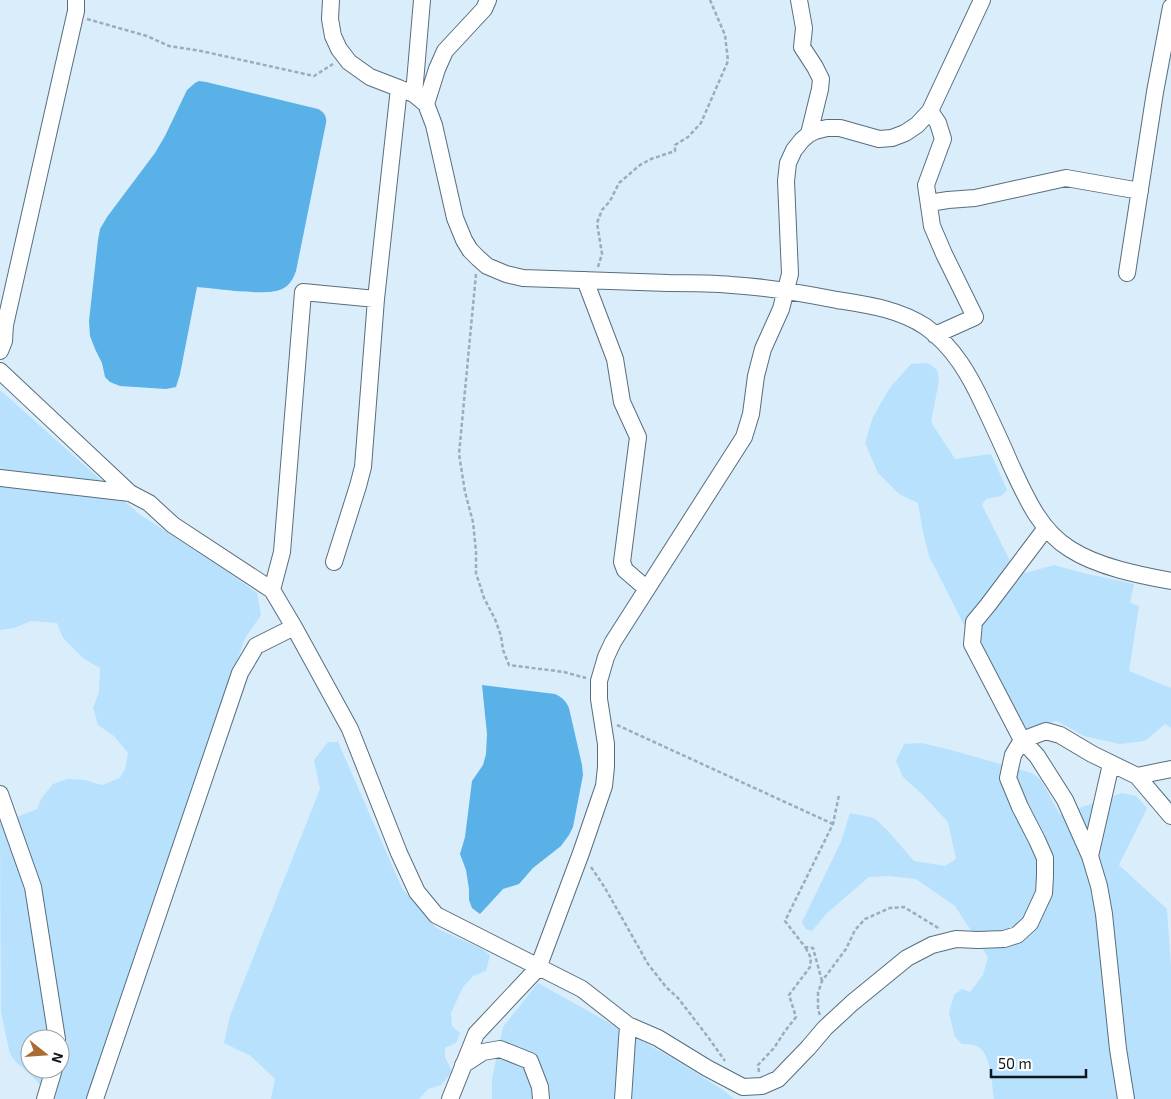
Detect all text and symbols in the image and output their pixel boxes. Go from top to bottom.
north arrow [20,1029,70,1079]
scale bar [991,1046,1086,1078]
text: N [48,1051,68,1065]
text: 50 m [998,1054,1032,1072]

